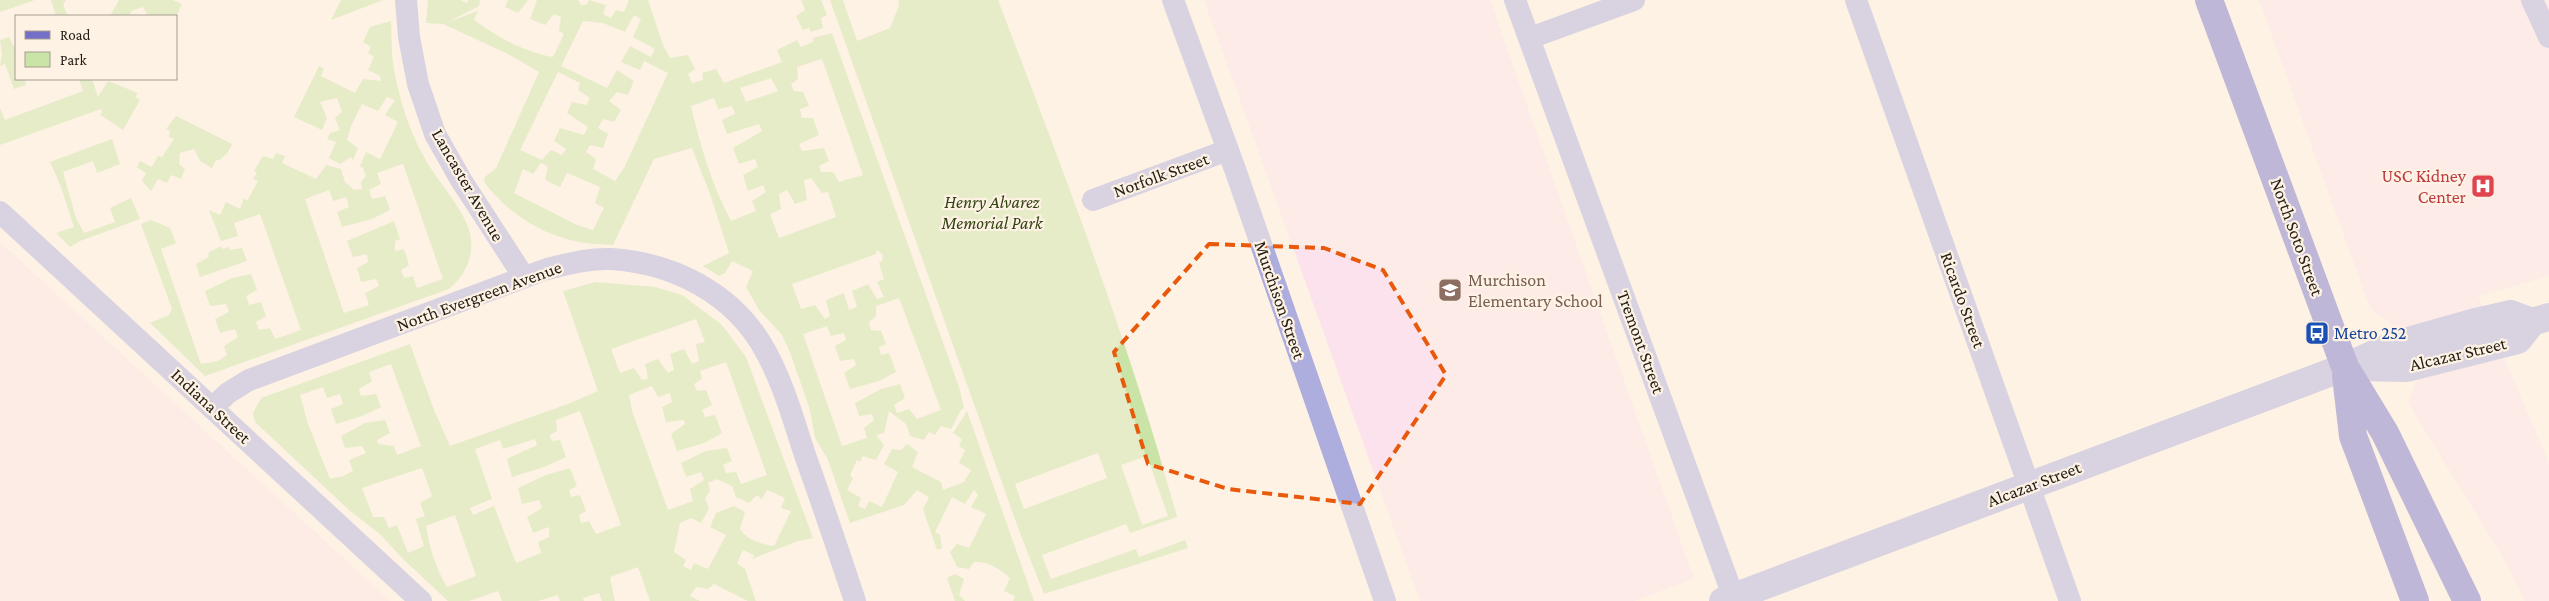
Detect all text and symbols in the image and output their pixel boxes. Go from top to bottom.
legend [15,15,178,80]
text: Road [60,27,91,43]
text: Park [60,52,87,68]
street label: Lancaster Avenue [428,125,508,245]
street label: Norfolk Street [1111,148,1212,202]
place label: USC Kidney Center [2382,166,2467,207]
hospital icon: USC Kidney Center [2470,173,2496,199]
street label: North Soto Street [2266,175,2328,300]
park label: Henry Alvarez Memorial Park [940,192,1044,233]
street label: Murchison Street [1250,238,1310,363]
street label: Ricardo Street [1936,249,1990,352]
street label: North Evergreen Avenue [394,257,564,335]
place label: Murchison Elementary School [1468,270,1603,311]
school or university icon: Murchison Elementary School [1437,277,1463,303]
street label: Tremont Street [1613,288,1669,397]
bus stop icon: Metro 252 [2304,320,2330,346]
place label: Metro 252 [2334,323,2406,343]
street label: Alcazar Street [2408,333,2509,375]
street label: Indiana Street [167,364,256,449]
street label: Alcazar Street [1984,457,2085,511]

